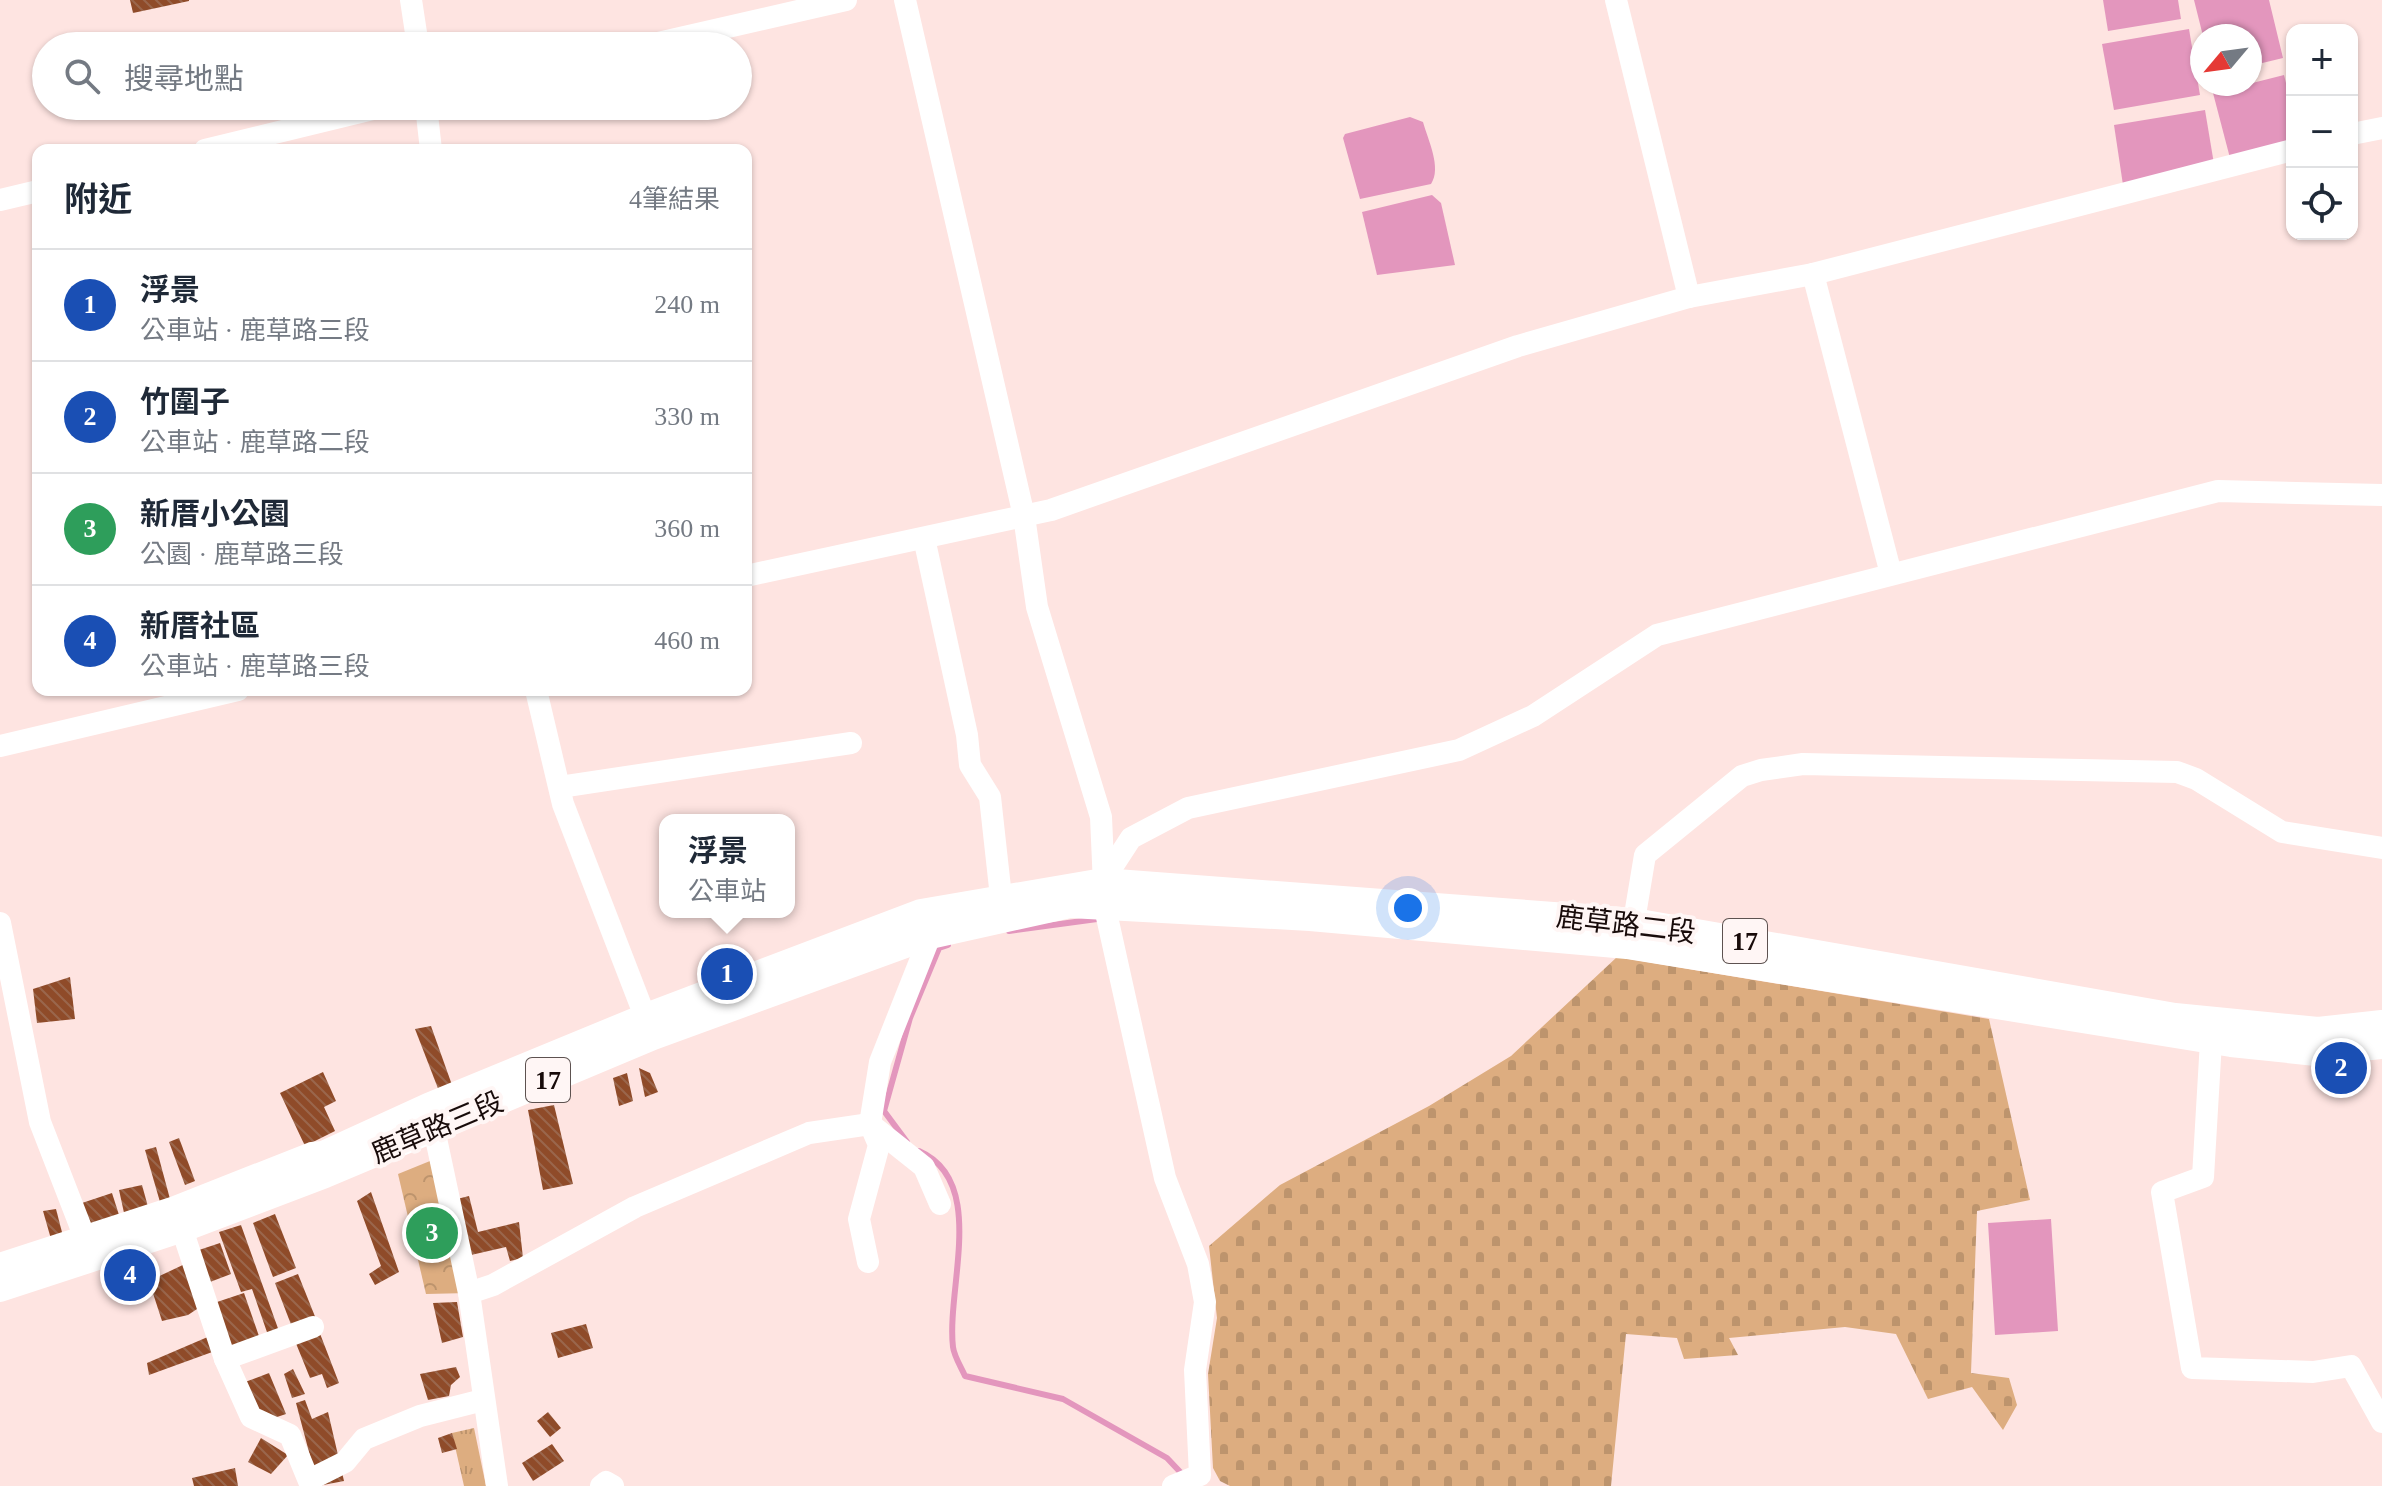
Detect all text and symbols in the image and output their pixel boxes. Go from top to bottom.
north arrow [2190,24,2262,96]
map controls [2286,24,2358,240]
button: + [2286,24,2358,96]
search box [32,32,752,120]
icon: search [60,54,104,98]
text: 搜尋地點 [124,62,244,95]
button: − [2286,96,2358,168]
button: locate [2286,168,2358,240]
text: 附近 [64,181,132,218]
text: 4筆結果 [629,185,720,214]
text: 浮景 [140,273,200,306]
text: 1 [84,290,97,319]
text: 240 m [654,290,720,319]
text: 公車站 · 鹿草路三段 [140,316,370,345]
text: 竹圍子 [140,385,230,418]
text: 2 [84,402,97,431]
text: 330 m [654,402,720,431]
text: 公車站 · 鹿草路二段 [140,428,370,457]
text: 新厝小公園 [140,497,290,530]
text: 3 [84,514,97,543]
text: 360 m [654,514,720,543]
text: 公園 · 鹿草路三段 [140,540,344,569]
text: 新厝社區 [140,609,260,642]
text: 4 [84,626,97,655]
text: 460 m [654,626,720,655]
text: 公車站 · 鹿草路三段 [140,652,370,681]
popup [659,814,795,918]
text: 浮景 [688,834,748,867]
text: 公車站 [688,877,766,906]
your location [1388,888,1428,928]
street label: 鹿草路二段 [1555,901,1697,948]
road number: 17 [1723,919,1767,963]
pin: 1 [701,944,753,1004]
pin: 2 [2315,1038,2367,1098]
road number: 17 [526,1058,570,1102]
street label: 鹿草路三段 [367,1086,508,1169]
pin: 3 [406,1203,458,1263]
pin: 4 [104,1245,156,1305]

